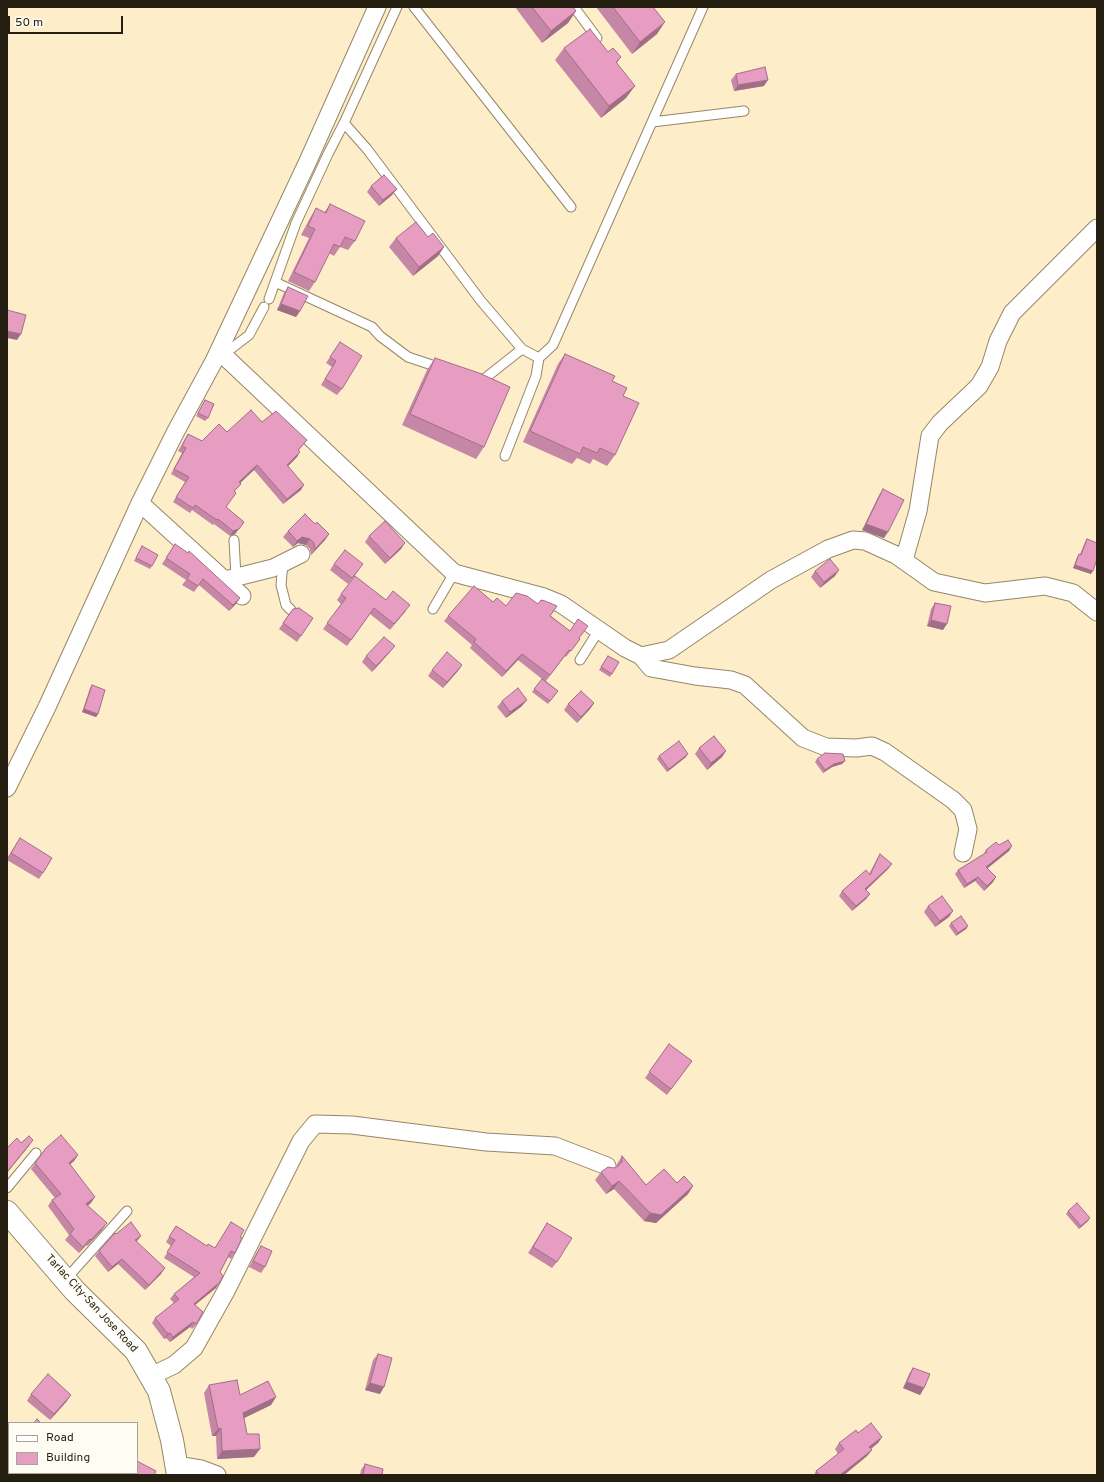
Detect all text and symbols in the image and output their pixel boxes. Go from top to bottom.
scale bar [10,8,125,34]
text: 50 m [15,15,43,31]
street label: Tarlac City-San Jose Road [42,1252,140,1356]
legend [8,1422,138,1474]
text: Road [46,1430,74,1446]
text: Building [46,1450,90,1466]

